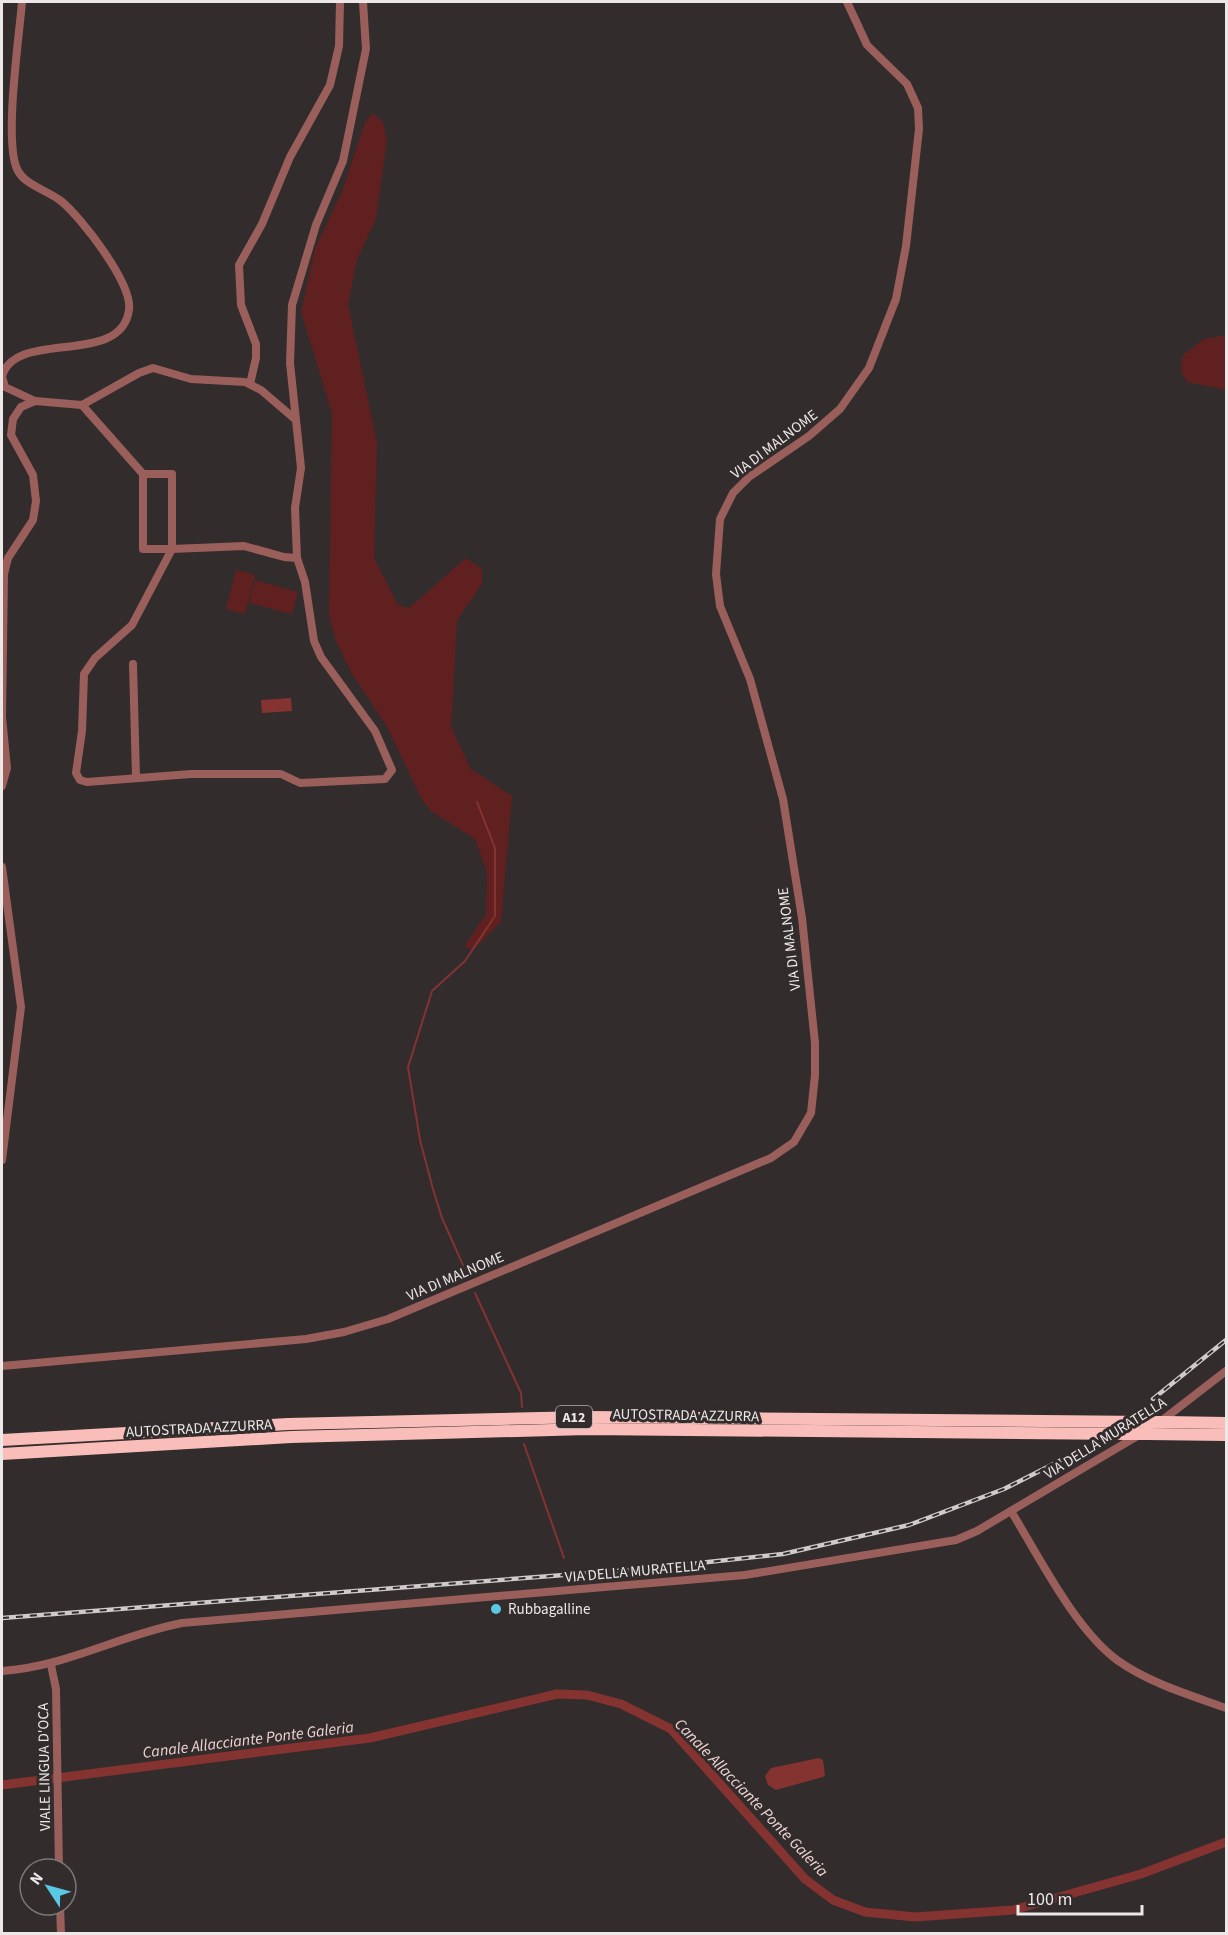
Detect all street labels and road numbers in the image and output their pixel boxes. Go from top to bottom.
street label: VIA DI MALNOME [727,405,822,484]
street label: VIA DI MALNOME [773,886,806,992]
street label: VIA DI MALNOME [403,1246,507,1306]
street label: VIA DELLA MURATELLA [1040,1392,1171,1485]
street label: AUTOSTRADA AZZURRA [613,1404,760,1427]
road number: A12 [556,1406,592,1428]
street label: AUTOSTRADA AZZURRA [125,1414,274,1443]
street label: VIA DELLA MURATELLA [564,1555,707,1588]
street label: VIALE LINGUA D'OCA [33,1702,56,1831]

